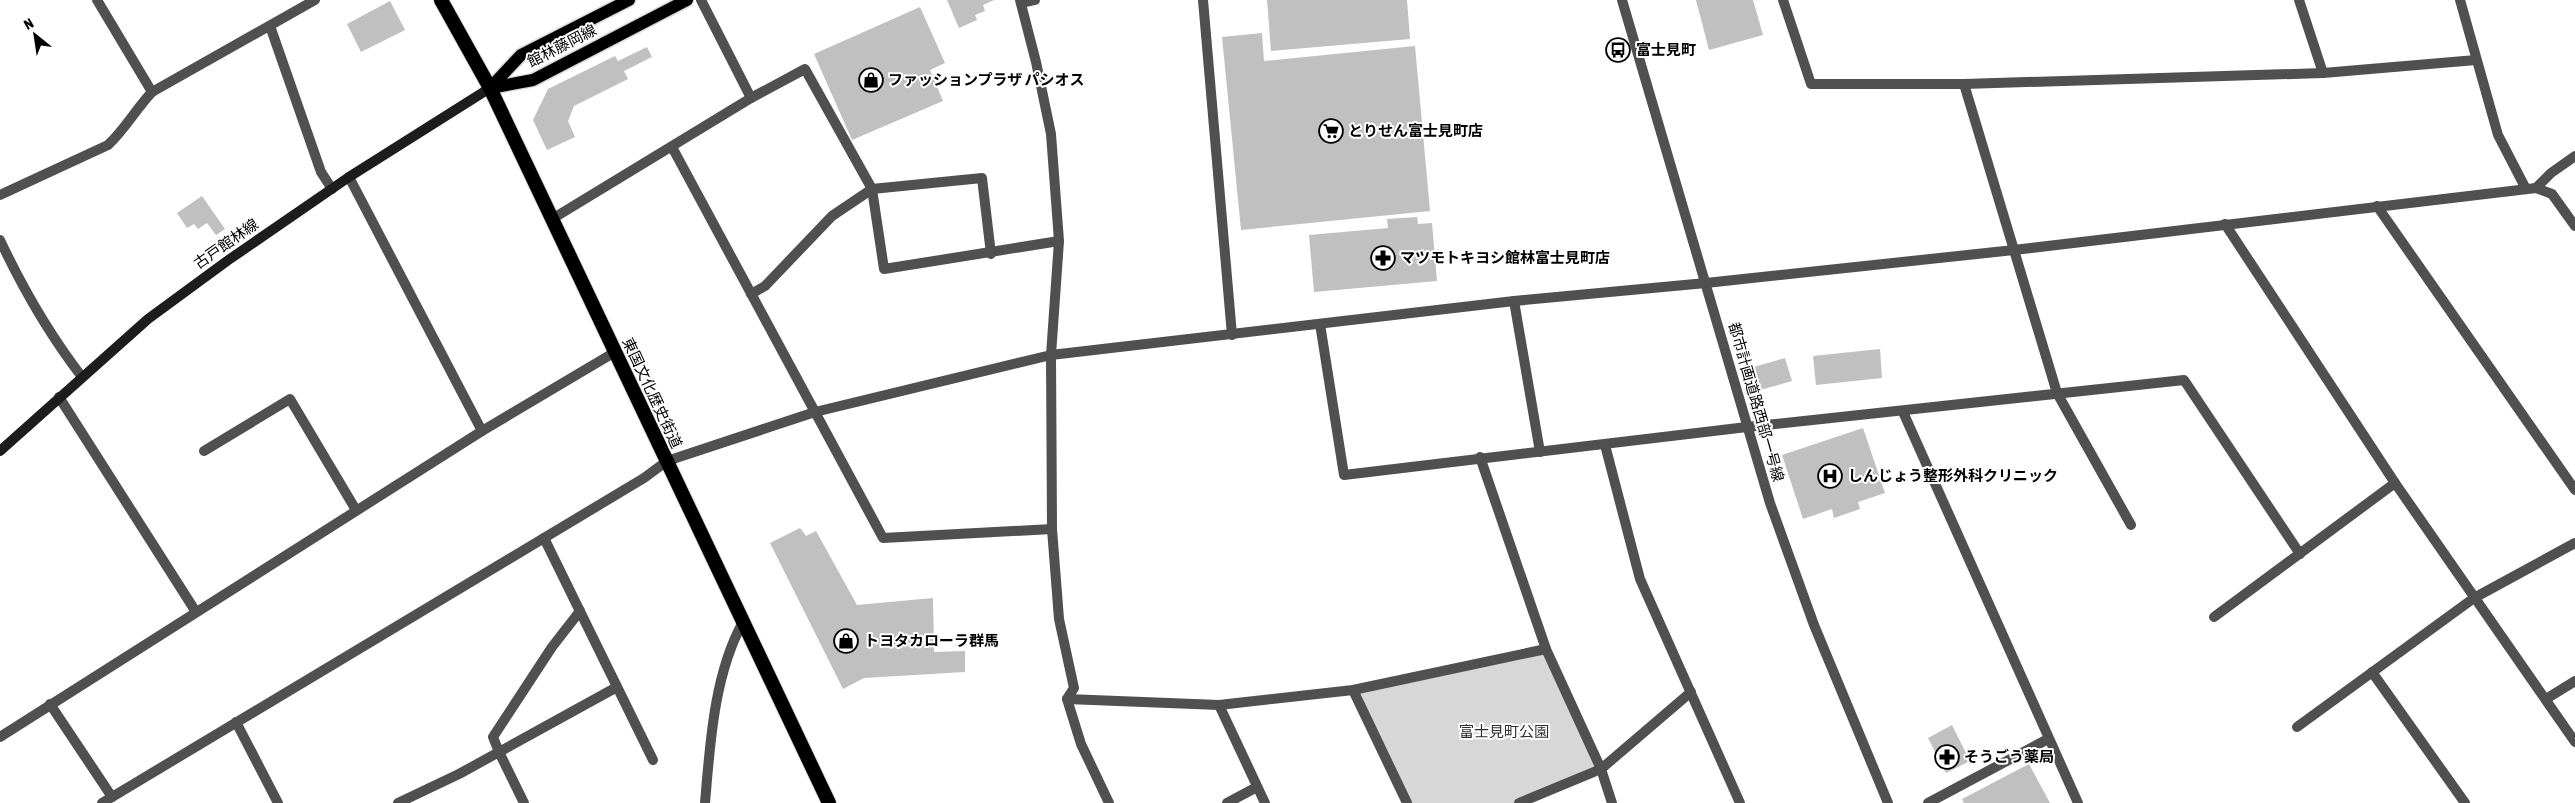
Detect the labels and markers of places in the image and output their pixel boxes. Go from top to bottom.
bus stop icon: 富士見町 [1605,37,1631,63]
place label: 富士見町 [1636,41,1696,58]
shop icon: ファッションプラザ パシオス [858,67,884,93]
place label: ファッションプラザ パシオス [888,71,1085,88]
supermarket icon: とりせん富士見町店 [1318,118,1344,144]
place label: とりせん富士見町店 [1348,122,1483,139]
pharmacy icon: マツモトキヨシ館林富士見町店 [1370,245,1396,271]
place label: マツモトキヨシ館林富士見町店 [1400,249,1610,266]
hospital icon: しんじょう整形外科クリニック [1817,463,1843,489]
place label: しんじょう整形外科クリニック [1848,467,2058,484]
shop icon: トヨタカローラ群馬 [833,628,859,654]
place label: トヨタカローラ群馬 [864,632,999,649]
pharmacy icon: そうごう薬局 [1934,744,1960,770]
place label: そうごう薬局 [1964,748,2054,765]

